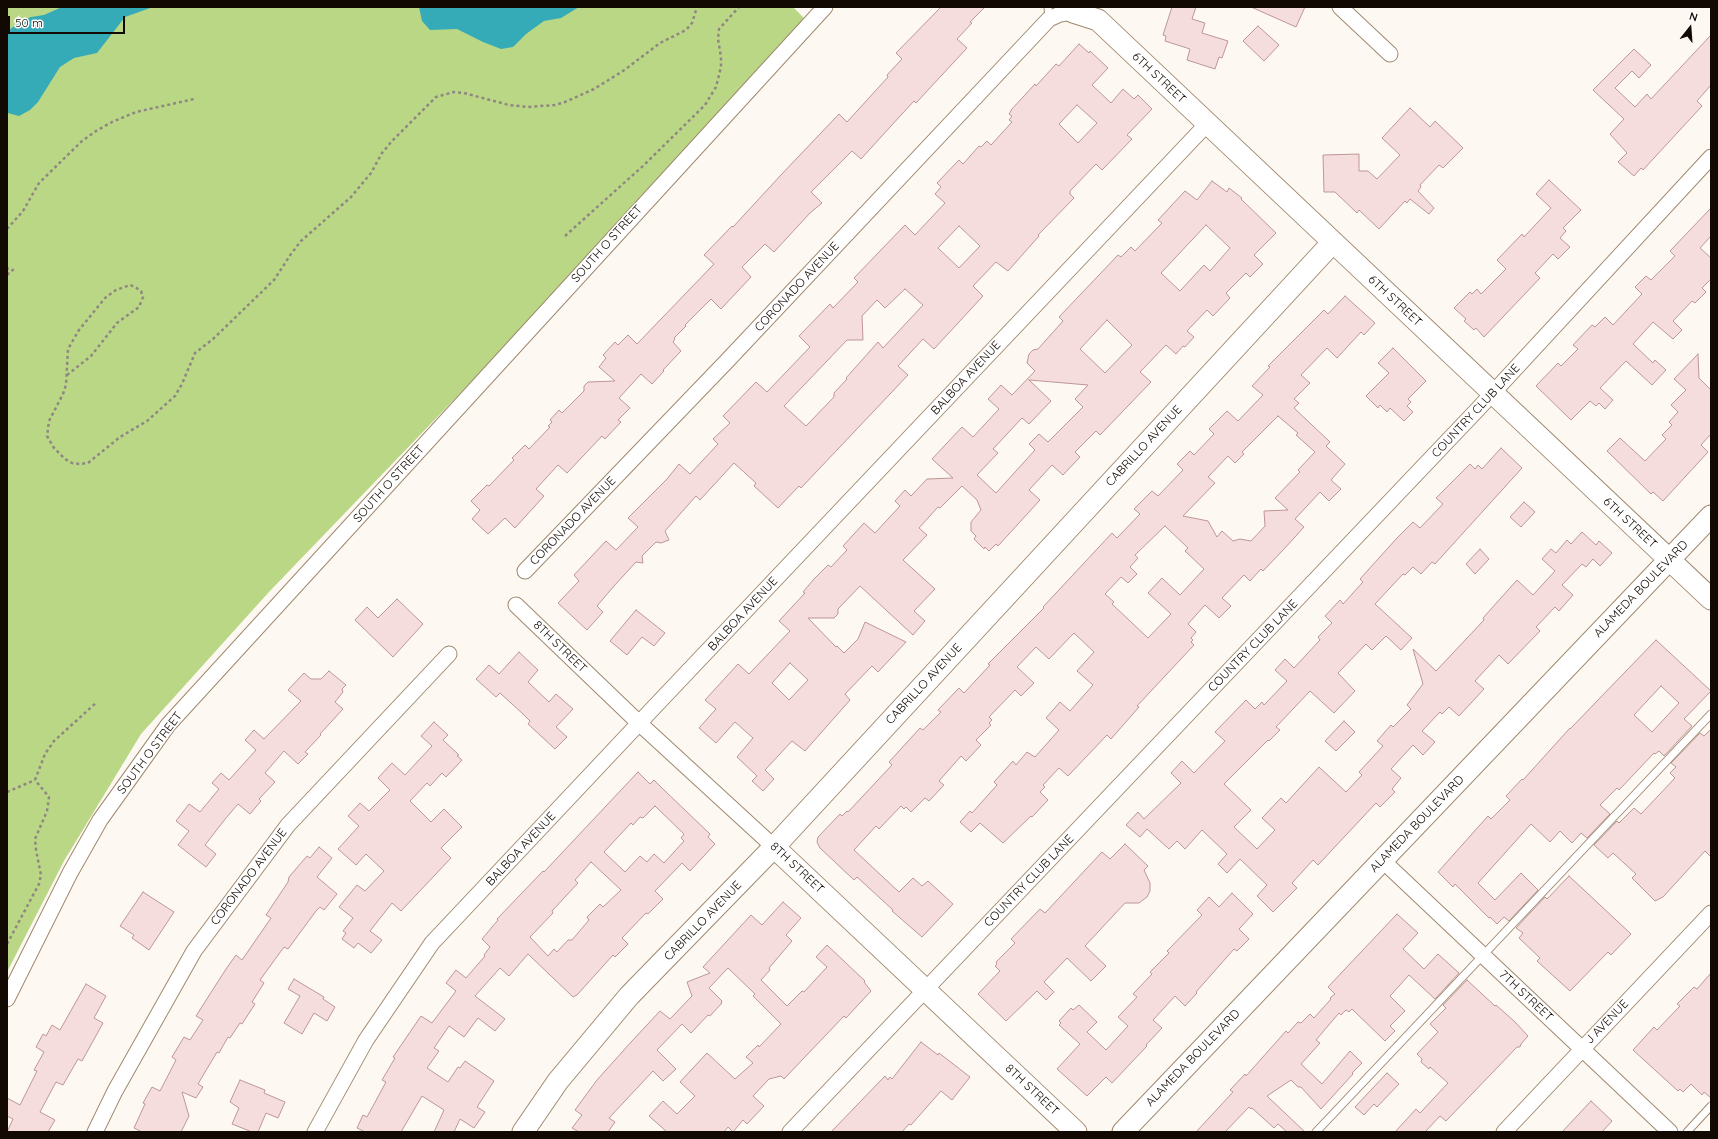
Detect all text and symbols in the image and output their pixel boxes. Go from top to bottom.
scale bar [10,8,127,34]
north arrow [1670,8,1710,48]
text: N [1688,9,1699,24]
text: 50 m [15,15,43,30]
street label: 6TH STREET [1129,49,1189,107]
street label: SOUTH O STREET [569,202,645,286]
street label: CORONADO AVENUE [752,239,842,335]
street label: 6TH STREET [1365,272,1425,330]
street label: BALBOA AVENUE [928,338,1004,418]
street label: COUNTRY CLUB LANE [1429,361,1523,461]
street label: CABRILLO AVENUE [1103,403,1185,489]
street label: SOUTH O STREET [351,442,427,526]
street label: CORONADO AVENUE [527,474,619,568]
street label: 6TH STREET [1600,494,1660,552]
street label: ALAMEDA BOULEVARD [1591,538,1691,640]
street label: BALBOA AVENUE [705,574,781,654]
street label: COUNTRY CLUB LANE [1205,597,1301,695]
street label: 8TH STREET [530,618,590,676]
street label: CABRILLO AVENUE [883,641,965,727]
street label: SOUTH O STREET [114,709,186,797]
street label: ALAMEDA BOULEVARD [1367,773,1467,875]
street label: BALBOA AVENUE [483,809,559,889]
street label: CORONADO AVENUE [208,826,290,928]
street label: COUNTRY CLUB LANE [981,832,1077,930]
street label: 8TH STREET [767,839,827,897]
street label: CABRILLO AVENUE [661,878,745,964]
street label: 7TH STREET [1496,967,1556,1025]
street label: J AVENUE [1582,997,1632,1047]
street label: ALAMEDA BOULEVARD [1143,1007,1243,1109]
street label: 8TH STREET [1002,1061,1062,1119]

